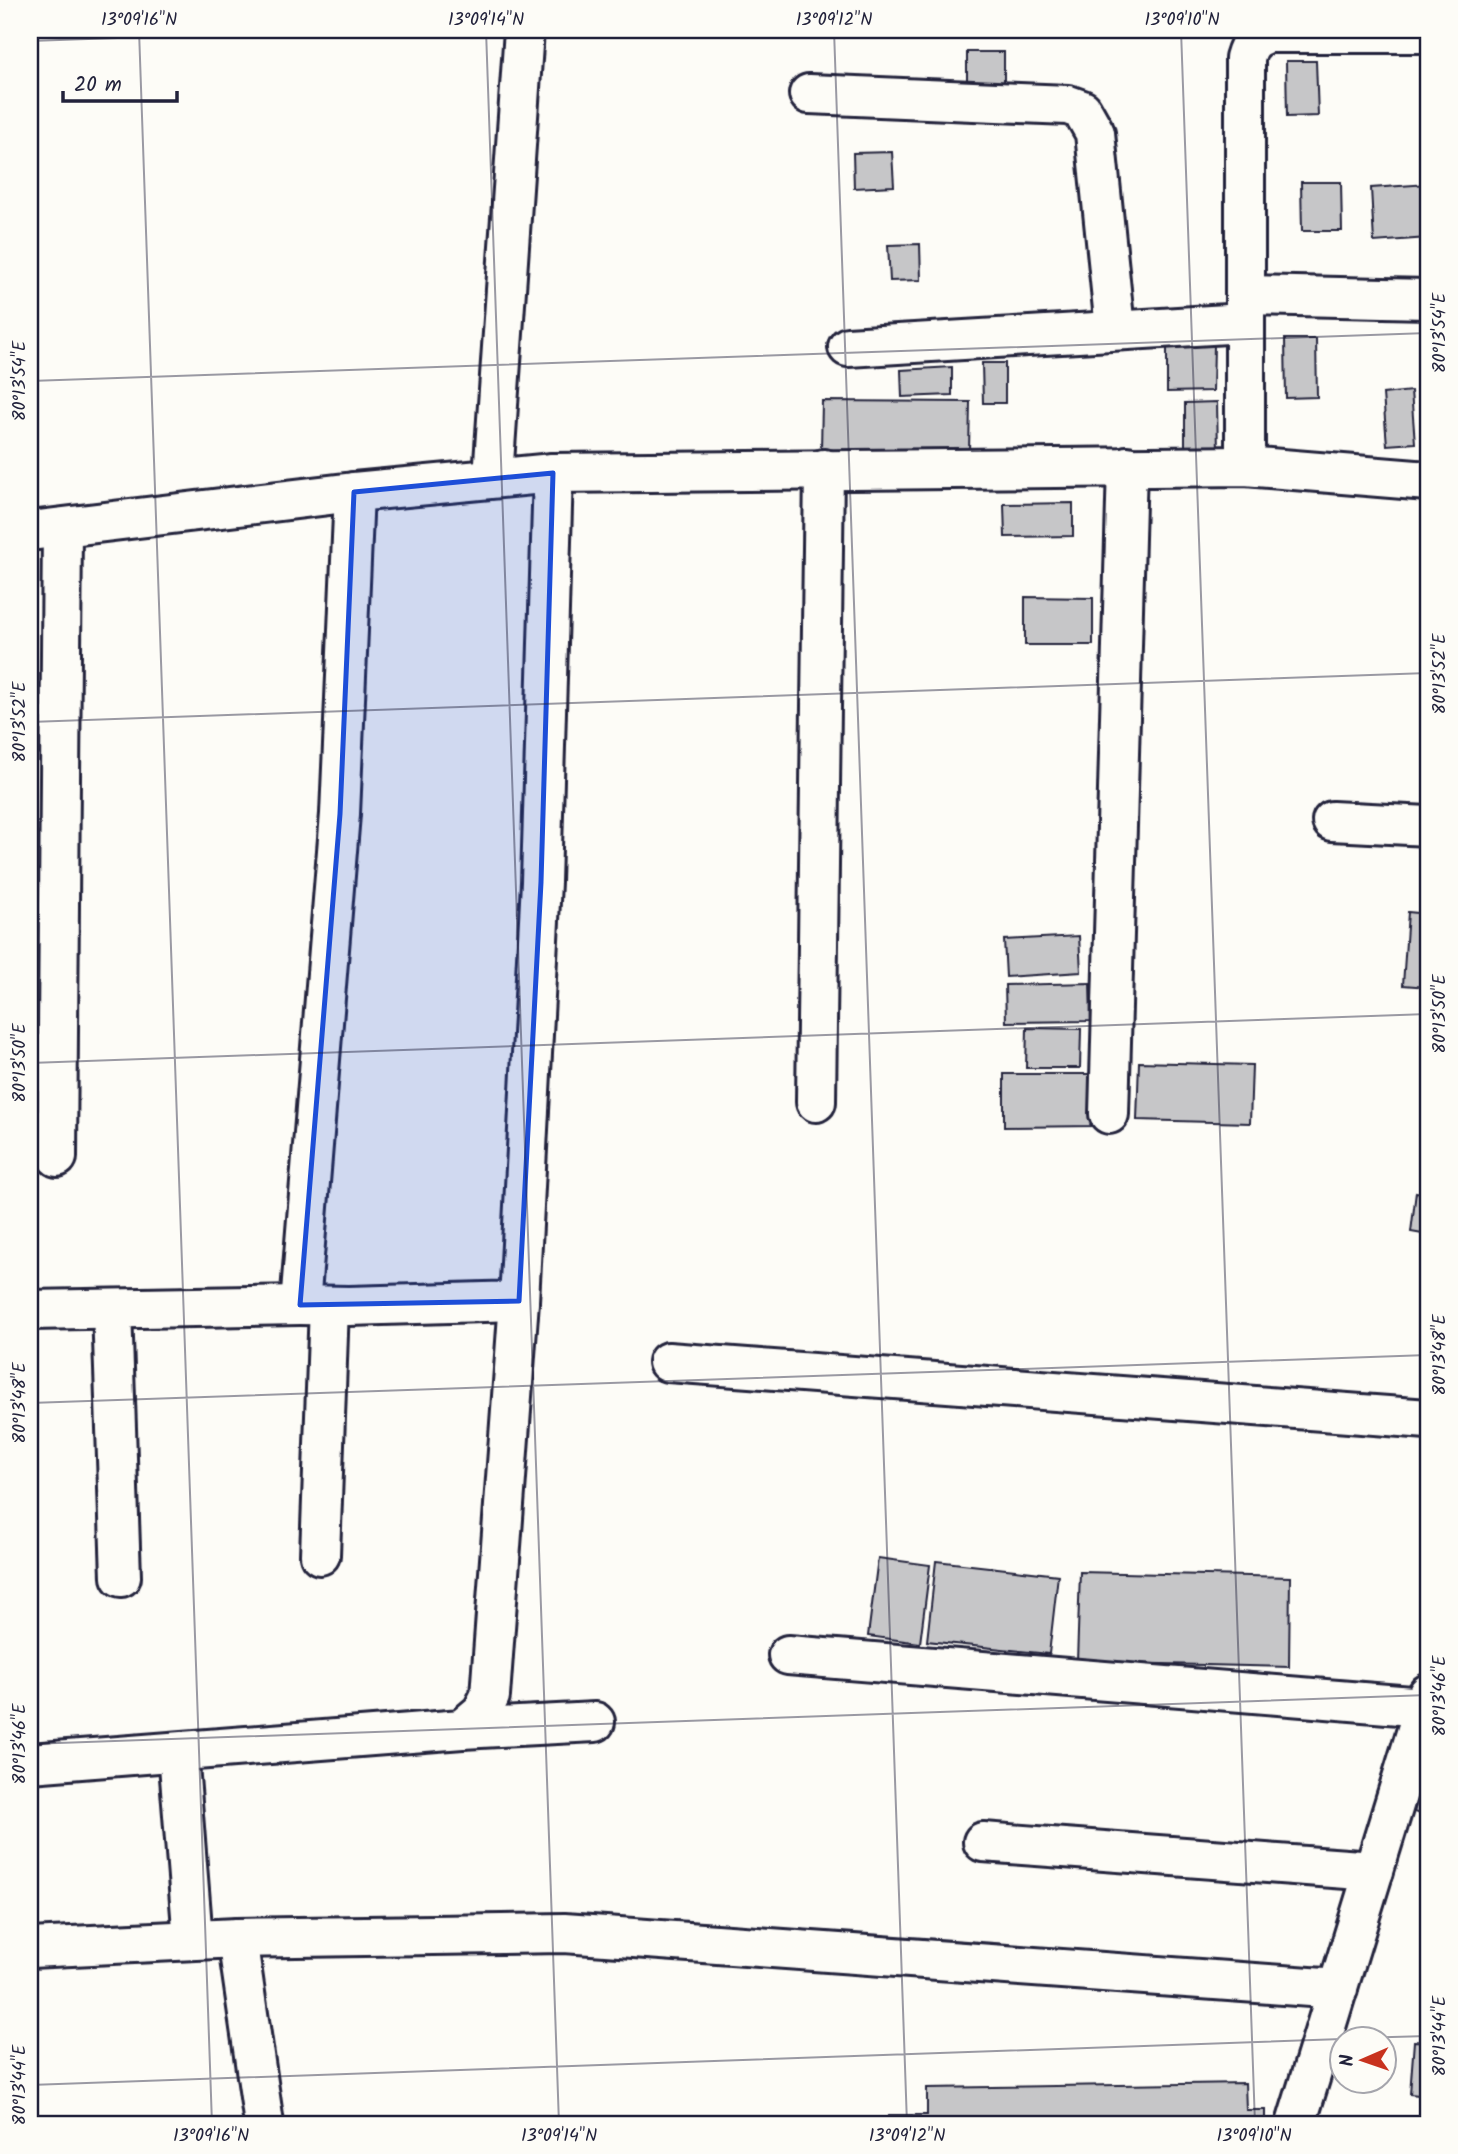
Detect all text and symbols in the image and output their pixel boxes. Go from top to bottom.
text: 13°09'16"N [101,6,177,35]
text: 13°09'14"N [448,6,524,35]
text: 13°09'12"N [796,6,872,35]
text: 13°09'10"N [1144,6,1220,35]
scale bar [63,60,177,104]
text: 20 m [74,69,122,102]
text: 80°13'54"E [1426,292,1455,373]
text: 80°13'54"E [6,340,35,421]
text: 80°13'52"E [1426,633,1455,715]
text: 80°13'52"E [6,681,35,763]
text: 80°13'50"E [1426,974,1455,1054]
text: 80°13'50"E [6,1023,35,1103]
text: 80°13'48"E [1426,1314,1455,1396]
text: 80°13'48"E [6,1362,35,1444]
text: 80°13'46"E [1426,1655,1455,1736]
text: 80°13'46"E [6,1703,35,1784]
text: 80°13'44"E [1426,1995,1455,2076]
north arrow [1328,2024,1398,2094]
text: 80°13'44"E [6,2044,35,2125]
text: N [1333,2054,1363,2067]
text: 13°09'16"N [173,2122,249,2151]
text: 13°09'14"N [521,2122,597,2151]
text: 13°09'12"N [869,2122,945,2151]
text: 13°09'10"N [1216,2122,1292,2151]

